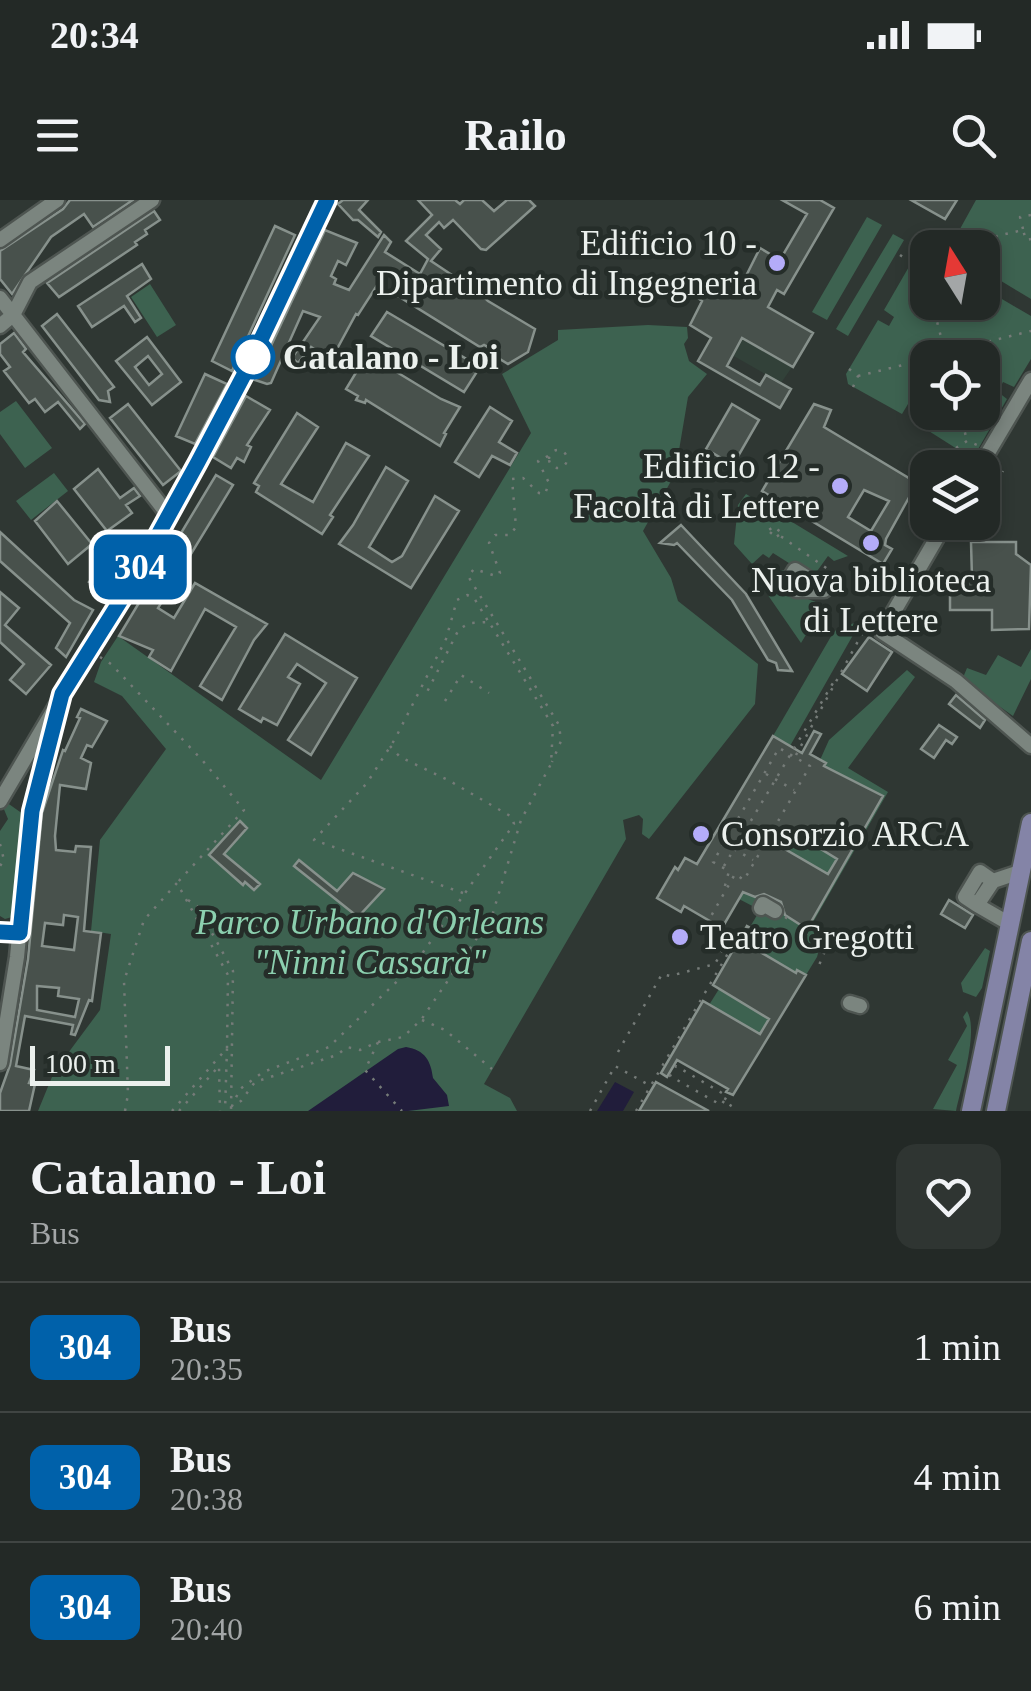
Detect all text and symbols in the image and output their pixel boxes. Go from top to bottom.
text: 20:34 [50,14,139,56]
icon: menu [30,108,85,163]
icon: search [946,108,1001,163]
text: Railo [464,110,567,160]
place label: Edificio 10 - Dipartimento di Ingegneria [376,224,757,303]
north arrow [910,230,1000,320]
map controls [910,230,1000,540]
marker: Edificio 10 - Dipartimento di Ingegneria [766,252,788,274]
marker: Catalano - Loi [232,336,274,378]
place label: Catalano - Loi [283,338,499,377]
button: locate [910,340,1000,430]
place label: Edificio 12 - Facoltà di Lettere [573,447,820,526]
button: layers [910,450,1000,540]
marker: Edificio 12 - Facoltà di Lettere [829,475,851,497]
marker: Nuova biblioteca di Lettere [860,532,882,554]
line badge: 304 [82,534,198,600]
text: 304 [114,548,166,587]
place label: Nuova biblioteca di Lettere [751,561,991,640]
place label: Consorzio ARCA [721,815,970,854]
marker: Consorzio ARCA [690,823,712,845]
park label: Parco Urbano d'Orleans "Ninni Cassarà" [195,903,544,982]
place label: Teatro Gregotti [700,918,915,957]
marker: Teatro Gregotti [669,926,691,948]
scale bar [30,1041,170,1086]
text: 100 m [45,1048,116,1079]
button: heart [896,1144,1001,1249]
text: Catalano - Loi [30,1151,326,1204]
text: Bus [30,1215,80,1251]
text: Bus [170,1308,231,1350]
text: 1 min [913,1326,1001,1368]
text: 304 [59,1328,111,1367]
text: 20:35 [170,1351,243,1387]
text: Bus [170,1438,231,1480]
text: 4 min [913,1456,1001,1498]
text: 304 [59,1458,111,1497]
text: 20:38 [170,1481,243,1517]
text: Bus [170,1568,231,1610]
text: 6 min [913,1586,1001,1628]
text: 304 [59,1588,111,1627]
text: 20:40 [170,1611,243,1647]

